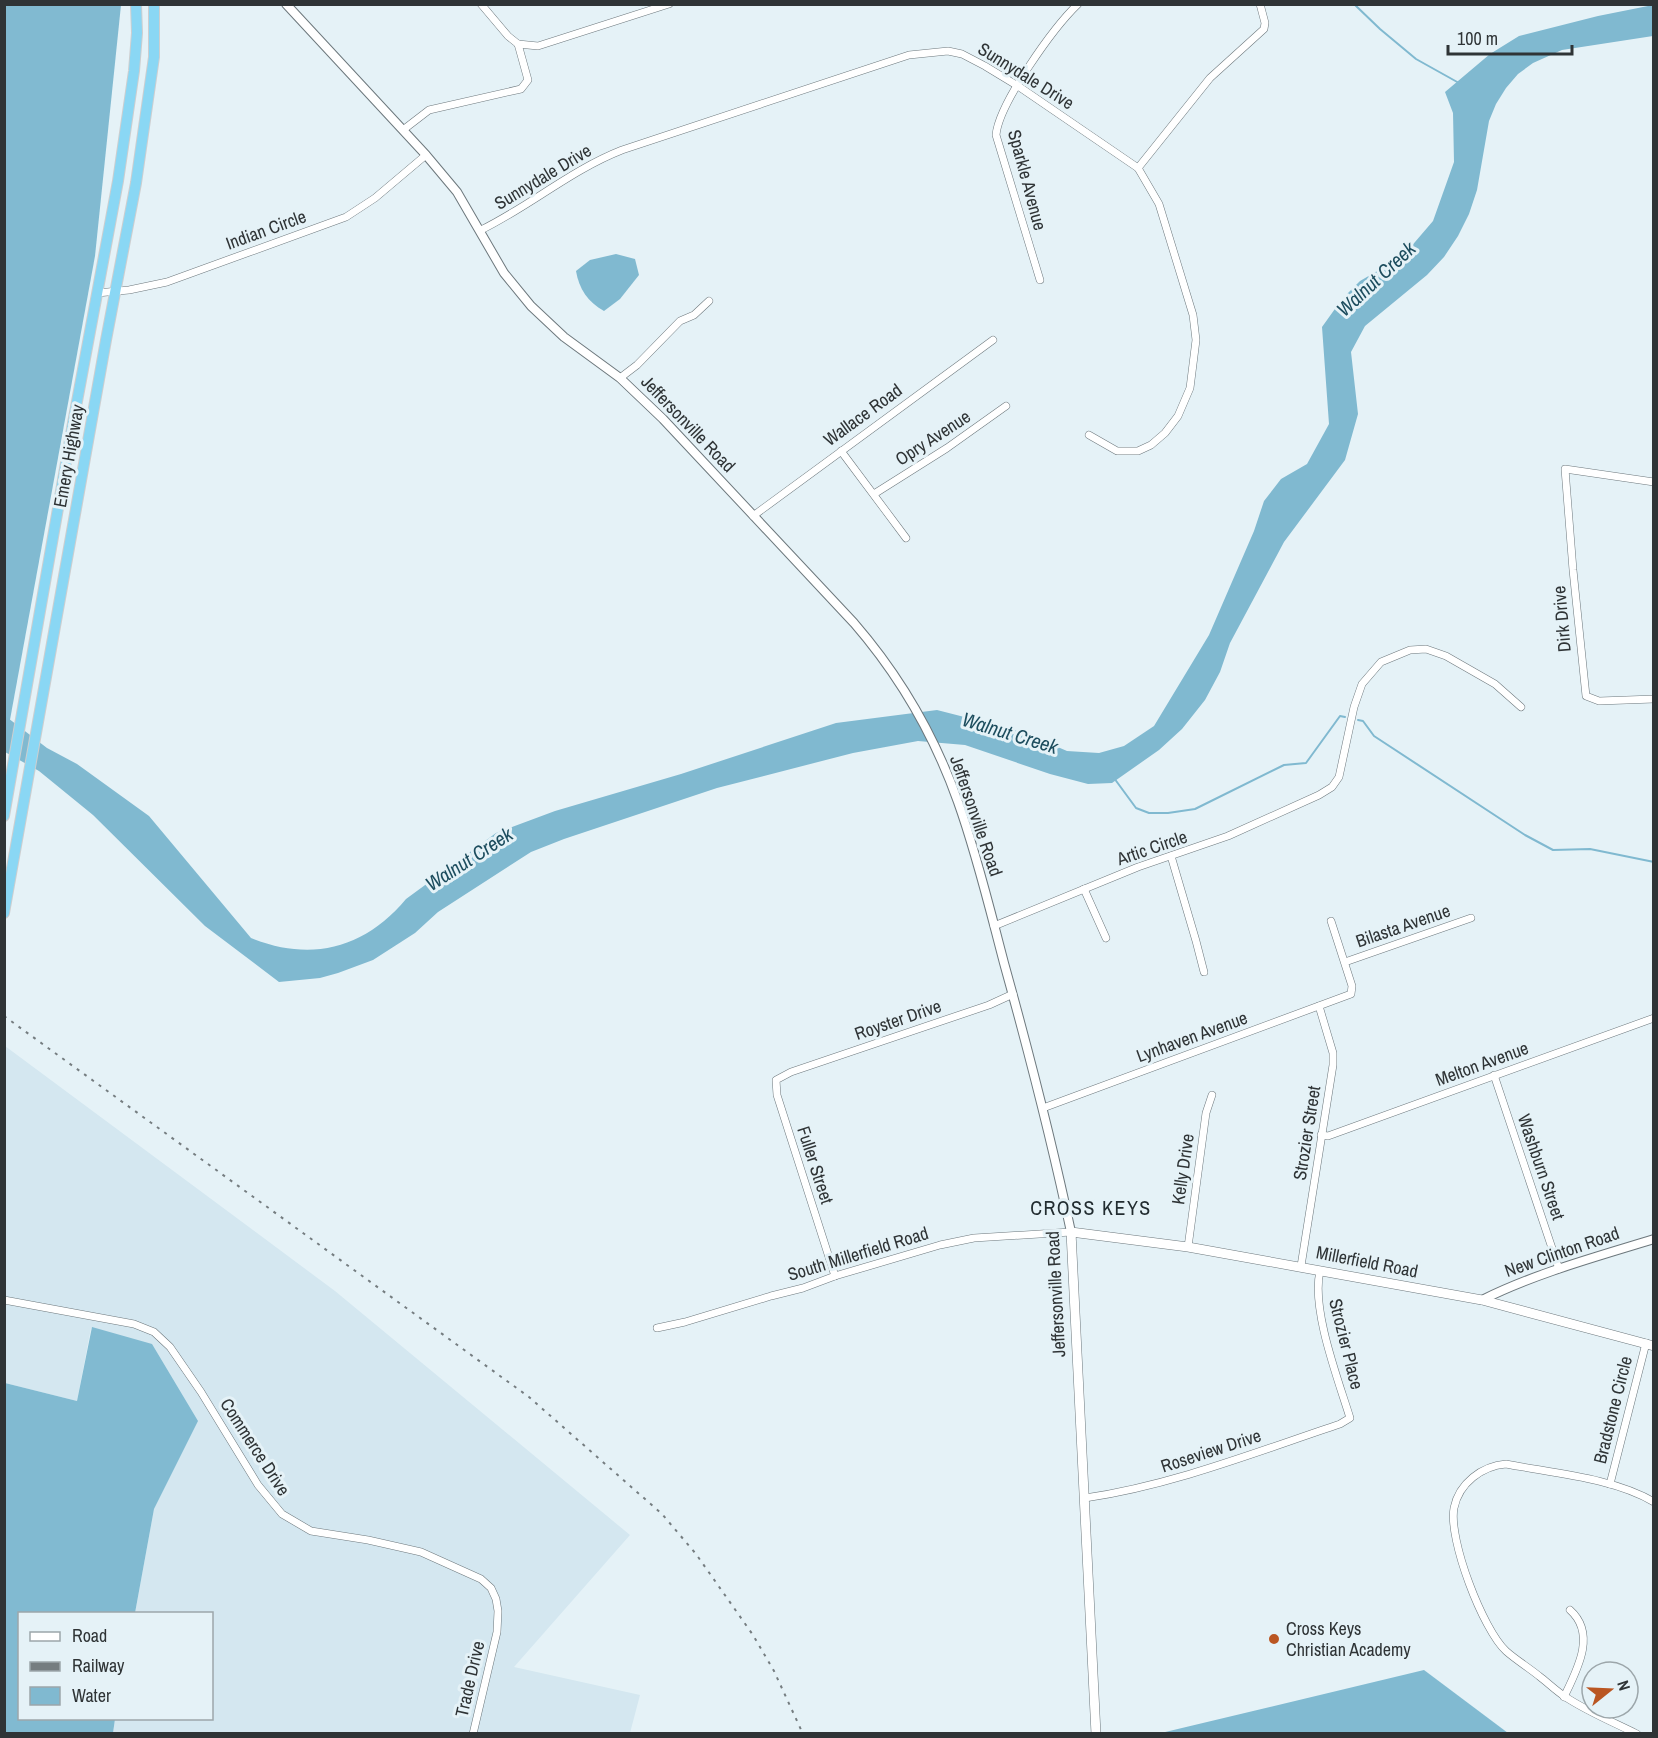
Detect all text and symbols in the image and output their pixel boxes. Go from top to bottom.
scale bar [1448,18,1572,56]
text: 100 m [1457,26,1498,51]
street label: Sunnydale Drive [973,36,1079,115]
street label: Sparkle Avenue [1002,127,1053,233]
street label: Sunnydale Drive [490,138,596,215]
street label: Indian Circle [222,203,309,256]
water label: Walnut Creek [1330,234,1422,322]
street label: Jeffersonville Road [636,370,741,478]
street label: Wallace Road [818,378,907,452]
street label: Emery Highway [47,402,90,509]
street label: Opry Avenue [890,404,975,471]
street label: Dirk Drive [1546,585,1577,653]
water label: Walnut Creek [959,705,1062,760]
street label: Jeffersonville Road [944,752,1009,880]
water label: Walnut Creek [420,820,518,897]
street label: Artic Circle [1112,824,1190,872]
street label: Bilasta Avenue [1352,898,1453,953]
street label: Royster Drive [851,993,945,1046]
street label: Lynhaven Avenue [1133,1005,1251,1068]
street label: Melton Avenue [1432,1035,1532,1092]
street label: Strozier Street [1287,1084,1326,1182]
street label: Washburn Street [1512,1111,1571,1223]
street label: Fuller Street [791,1123,840,1207]
street label: Kelly Drive [1165,1132,1200,1206]
district label: CROSS KEYS [1030,1194,1152,1221]
street label: South Millerfield Road [784,1220,931,1287]
street label: New Clinton Road [1501,1220,1623,1283]
street label: Jeffersonville Road [1040,1230,1071,1358]
street label: Millerfield Road [1314,1239,1420,1284]
street label: Strozier Place [1323,1296,1370,1392]
street label: Bradstone Circle [1587,1354,1638,1466]
street label: Commerce Drive [215,1393,296,1500]
street label: Roseview Drive [1157,1423,1264,1479]
legend [18,1612,213,1720]
place label: Cross Keys Christian Academy [1286,1616,1411,1662]
text: Road [72,1623,107,1648]
marker: Cross Keys Christian Academy [1267,1632,1281,1646]
street label: Trade Drive [449,1638,490,1719]
text: Railway [72,1653,125,1678]
north arrow [1580,1660,1640,1720]
text: N [1612,1677,1636,1693]
text: Water [72,1683,111,1708]

